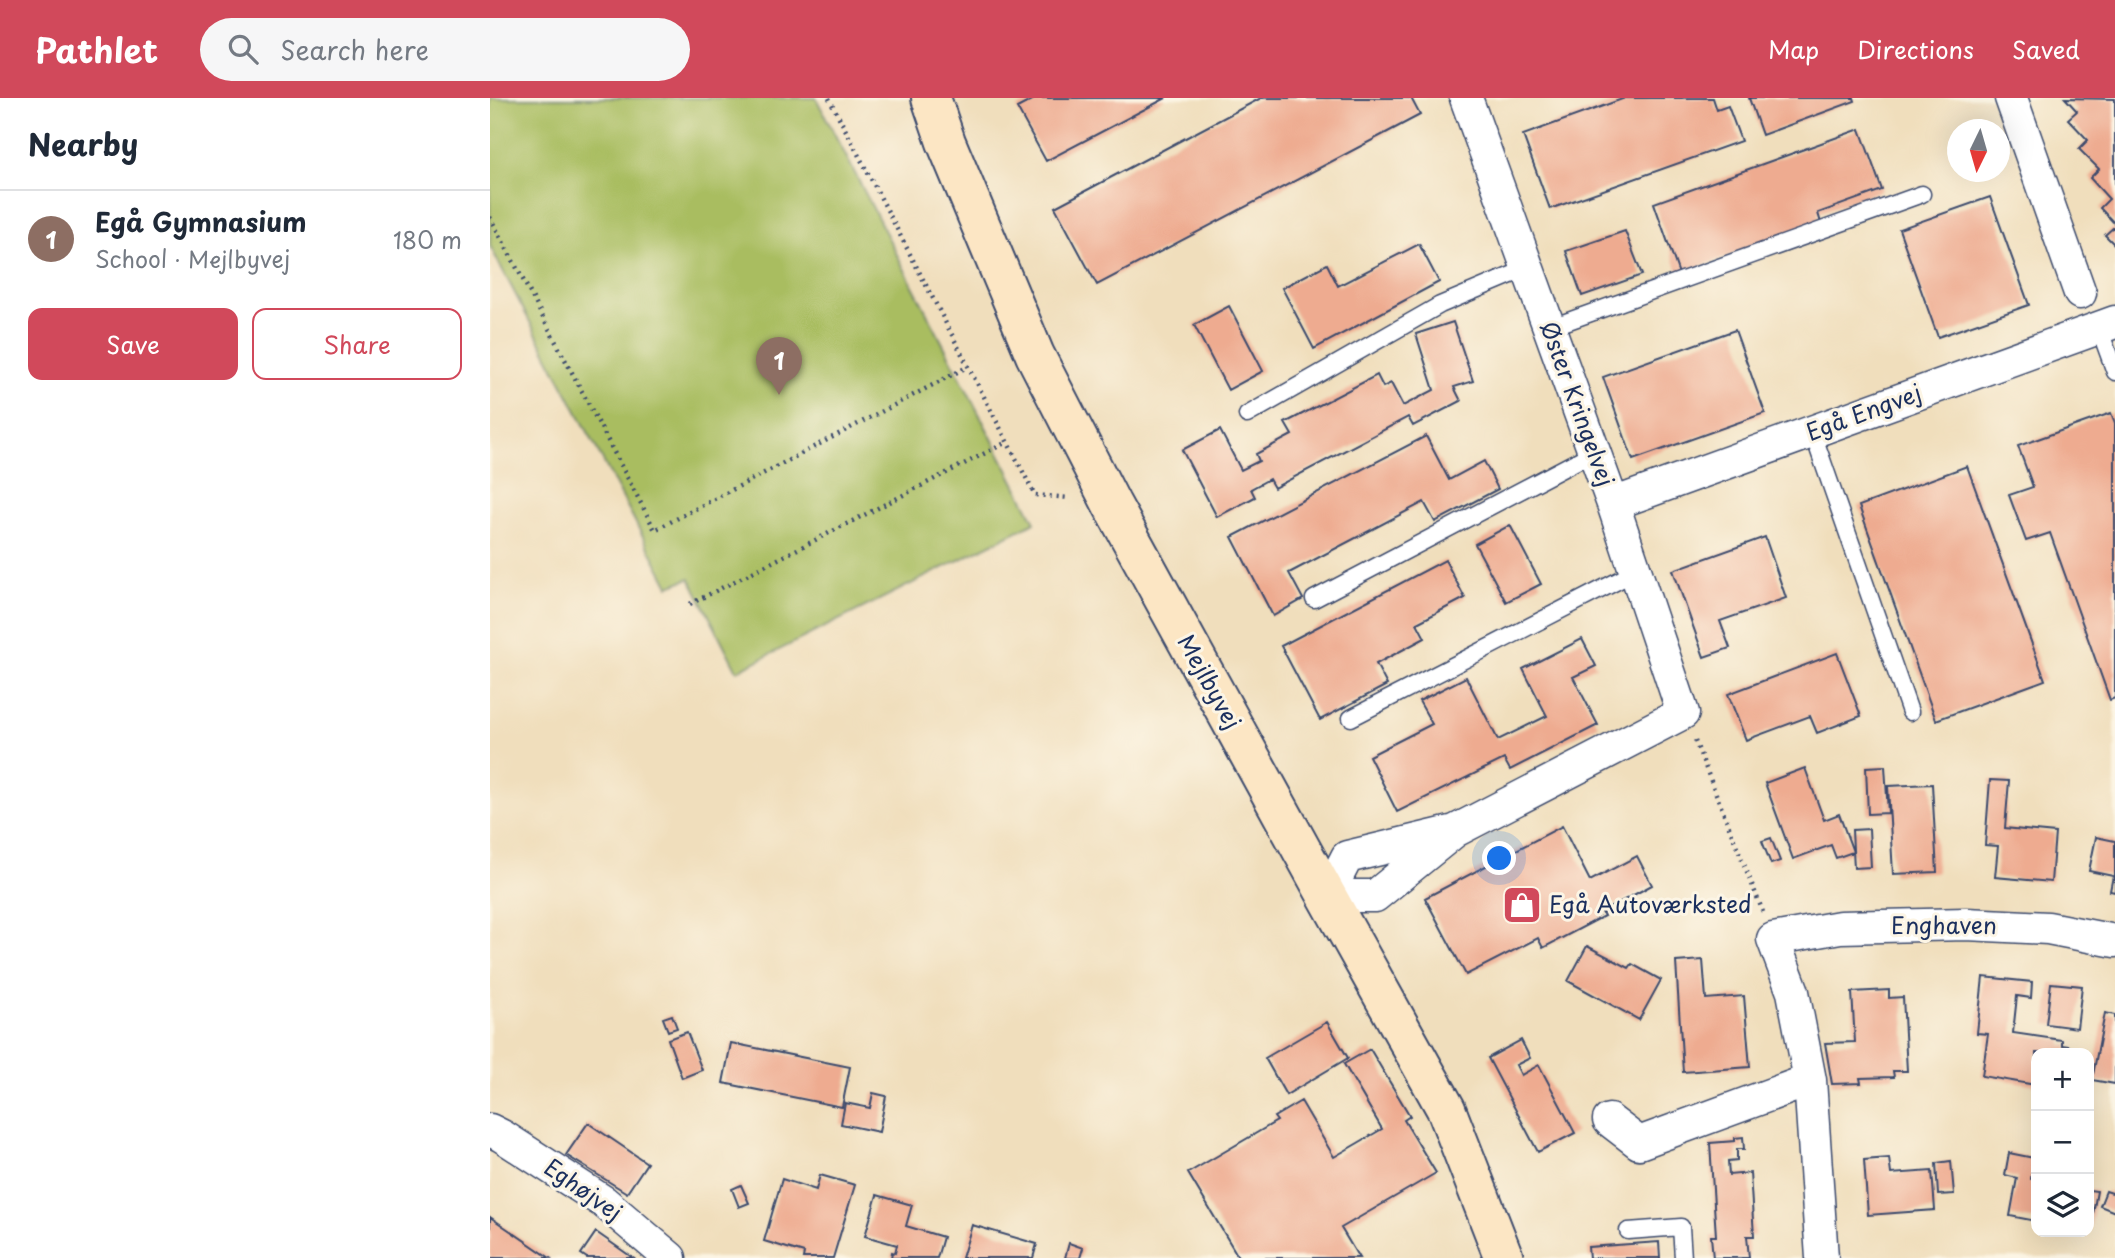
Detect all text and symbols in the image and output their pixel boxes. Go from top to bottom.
search box [200,18,690,81]
text: Pathlet [35,24,158,74]
icon: search [224,30,262,68]
text: Search here [280,30,429,69]
text: Map [1768,31,1819,67]
text: Directions [1857,31,1974,67]
text: Saved [2012,31,2080,67]
north arrow [1947,119,2010,182]
text: Nearby [28,121,138,166]
text: Egå Gymnasium [95,202,306,241]
text: 1 [46,222,57,257]
text: 180 m [393,222,462,257]
text: School · Mejlbyvej [95,241,290,276]
button: Save [28,308,238,380]
button: Share [252,308,462,380]
street label: Øster Kringelvej [1532,316,1624,491]
pin: 1 [756,337,802,395]
street label: Egå Engvej [1801,375,1926,449]
street label: Mejlbyvej [1170,627,1251,735]
your location [1482,841,1516,875]
shop icon: Egå Autoværksted [1501,884,1543,926]
place label: Egå Autoværksted [1549,886,1752,921]
street label: Enghaven [1891,907,1997,942]
map controls [2031,1048,2094,1237]
button: + [2031,1048,2094,1111]
button: − [2031,1111,2094,1174]
street label: Eghøjvej [538,1149,630,1228]
button: layers [2031,1174,2094,1237]

